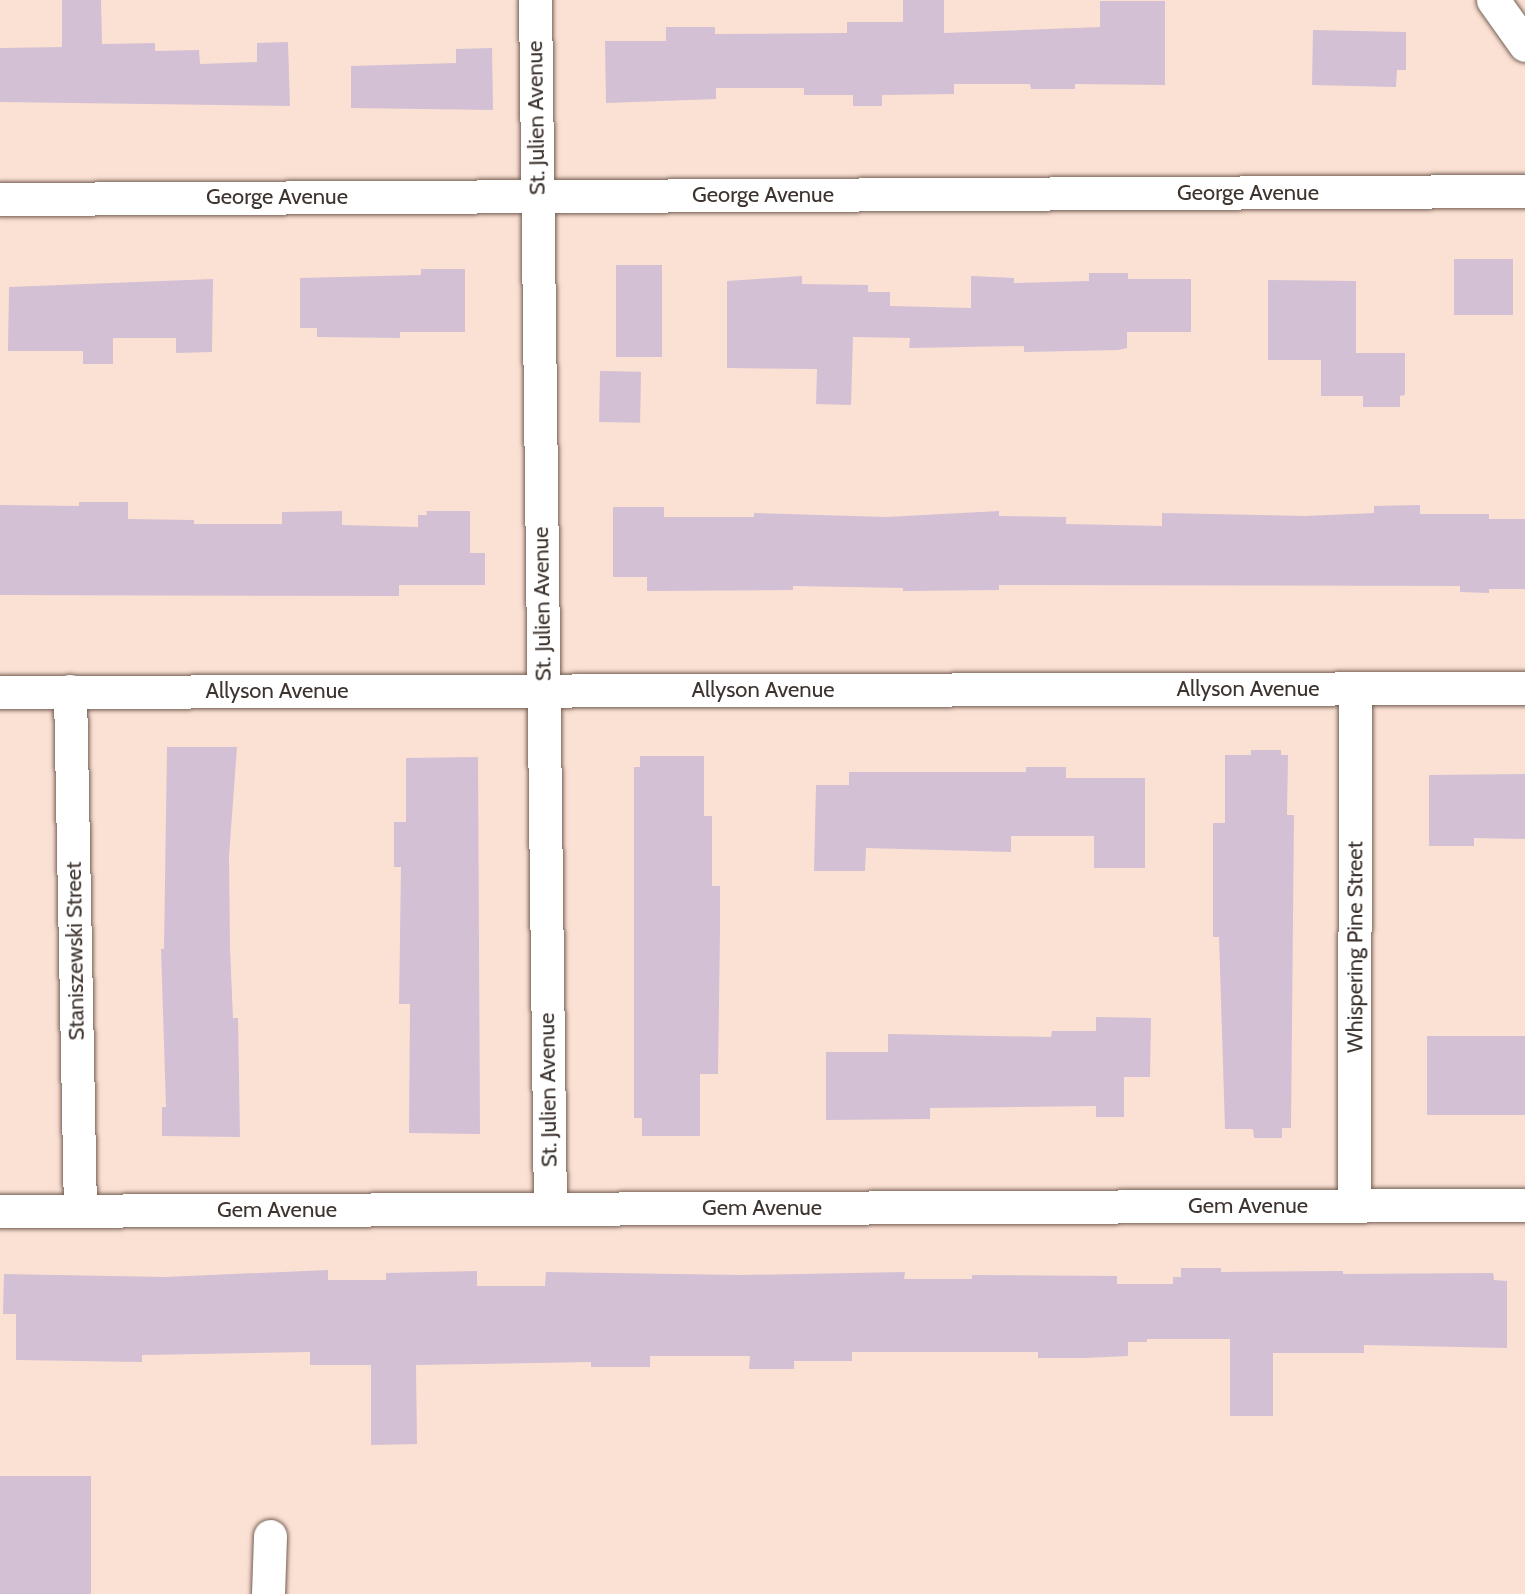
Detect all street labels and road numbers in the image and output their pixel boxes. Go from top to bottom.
street label: St. Julien Avenue [521,41,551,195]
street label: George Avenue [1177,180,1319,206]
street label: George Avenue [692,182,834,208]
street label: George Avenue [206,184,348,210]
street label: St. Julien Avenue [527,527,557,681]
street label: Allyson Avenue [1177,676,1319,702]
street label: Allyson Avenue [692,677,834,703]
street label: Allyson Avenue [206,678,348,704]
street label: Whispering Pine Street [1342,841,1368,1053]
street label: Staniszewski Street [60,861,90,1041]
street label: St. Julien Avenue [533,1013,563,1167]
street label: Gem Avenue [1188,1193,1308,1219]
street label: Gem Avenue [702,1195,822,1221]
street label: Gem Avenue [217,1197,337,1223]

